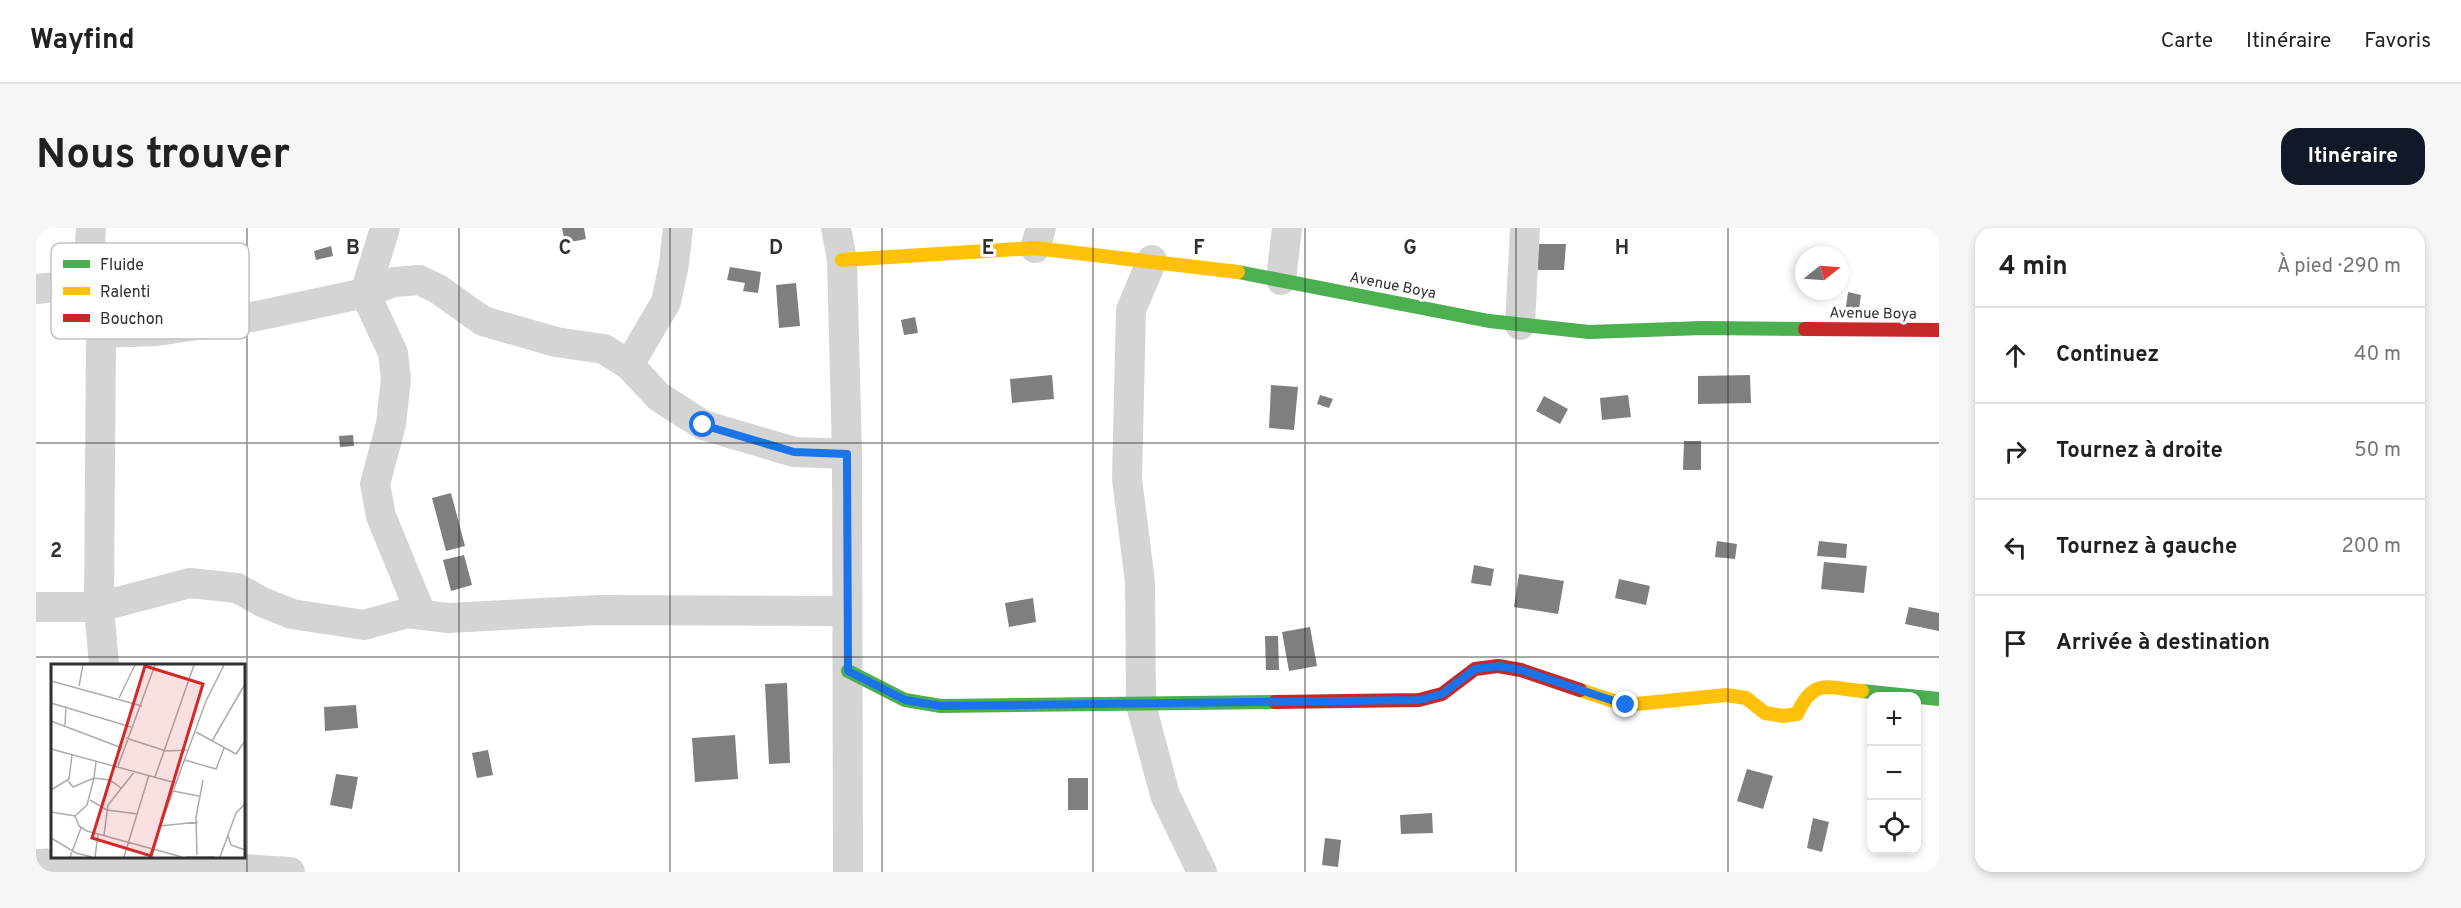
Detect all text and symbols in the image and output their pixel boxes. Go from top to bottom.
text: Wayfind [30,23,135,59]
text: Carte [2161,28,2213,55]
text: Itinéraire [2246,28,2331,55]
text: Favoris [2364,28,2431,55]
button: Itinéraire [2281,128,2425,185]
text: Nous trouver [36,130,290,183]
text: B [346,236,360,262]
text: C [559,236,571,262]
text: D [769,236,783,262]
text: E [982,236,994,262]
text: F [1193,236,1205,262]
text: G [1403,236,1417,262]
text: H [1615,236,1629,262]
legend [51,243,249,339]
north arrow [1795,246,1849,300]
text: 4 min [1999,251,2068,284]
text: À pied · 290 m [2277,254,2401,280]
text: Fluide [100,256,144,276]
street label: Avenue Boya [1348,269,1437,304]
text: Ralenti [100,283,150,303]
street label: Avenue Boya [1829,304,1917,325]
text: Bouchon [100,310,164,330]
icon: ahead [1999,339,2032,372]
text: Continuez [2056,342,2159,369]
text: 40 m [2354,342,2401,368]
route start [689,411,715,437]
icon: right [1999,435,2032,468]
text: Tournez à droite [2056,438,2223,465]
text: 50 m [2354,438,2401,464]
icon: left [1999,531,2032,564]
text: Tournez à gauche [2056,534,2237,561]
text: 200 m [2342,534,2401,560]
text: 2 [50,539,62,565]
icon: arrive [1999,627,2032,660]
text: Arrivée à destination [2056,630,2270,657]
inset map [51,664,244,857]
route end [1612,691,1638,717]
map controls [1867,692,1921,854]
button: + [1867,692,1921,746]
button: − [1867,746,1921,800]
button: locate [1867,800,1921,854]

